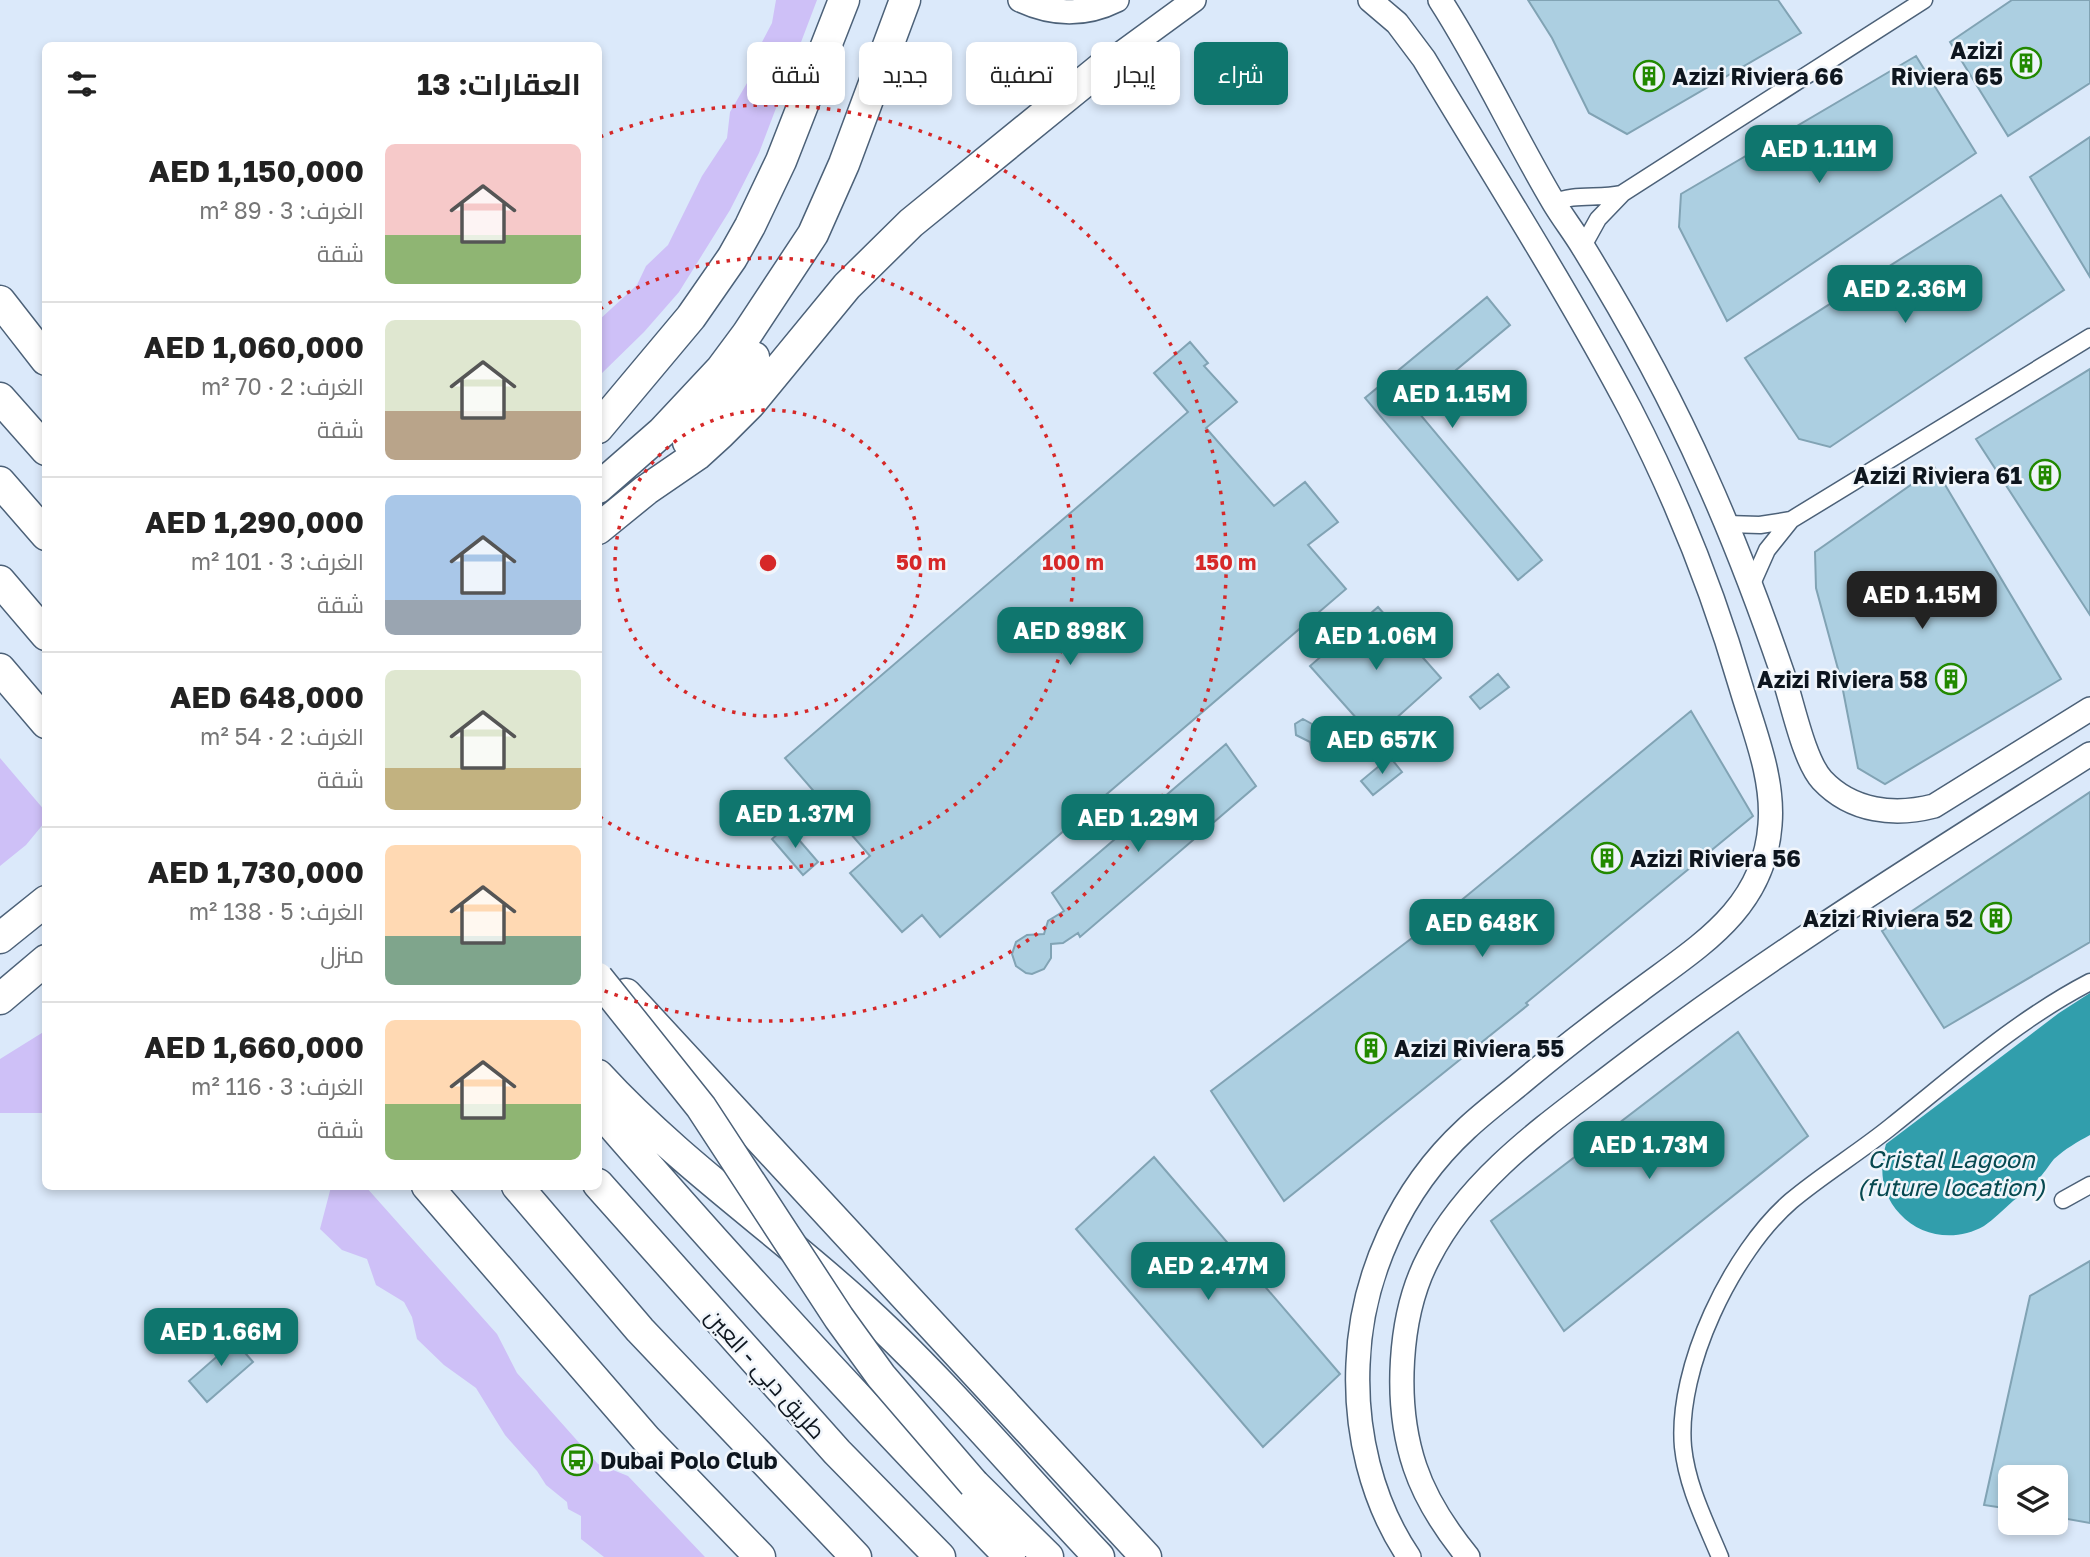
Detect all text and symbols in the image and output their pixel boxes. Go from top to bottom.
place label: Azizi Riviera 65 [1891,36,2003,90]
chip: شقة [747,42,845,105]
chip: جديد [859,42,952,105]
chip: تصفية [966,42,1077,105]
chip: إيجار [1091,42,1180,105]
chip: شراء [1194,42,1288,105]
building icon: Azizi Riviera 65 [2009,46,2043,80]
building icon: Azizi Riviera 66 [1632,59,1666,93]
place label: Azizi Riviera 66 [1672,62,1844,90]
icon: filters [63,65,101,103]
text: العقارات: 13 [417,66,581,102]
pin: AED 1.11M [1739,125,1899,185]
text: AED 1.11M [1761,134,1877,162]
text: AED 1,150,000 [149,153,364,189]
icon: home [441,172,525,256]
text: الغرف: 3 · 89 m² [199,196,364,224]
text: شقة [317,239,364,267]
pin: AED 2.36M [1825,266,1985,325]
text: AED 2.36M [1843,274,1967,302]
text: AED 1,060,000 [144,329,364,365]
icon: home [441,348,525,432]
pin: AED 1.15M [1372,370,1532,430]
text: الغرف: 2 · 70 m² [201,372,364,400]
text: AED 1.15M [1393,379,1511,407]
text: شقة [317,415,364,443]
building icon: Azizi Riviera 61 [2028,458,2062,492]
place label: Azizi Riviera 61 [1853,461,2022,489]
text: AED 1,290,000 [145,504,364,540]
icon: home [441,523,525,607]
text: الغرف: 3 · 101 m² [191,547,364,575]
text: 50 m [896,549,946,575]
text: 100 m [1042,549,1104,575]
text: 150 m [1196,549,1256,575]
centre of rings [756,551,780,575]
pin: AED 1.15M [1842,572,2002,631]
text: AED 1.15M [1863,580,1981,608]
text: شقة [317,590,364,618]
pin: AED 898K [998,608,1142,667]
pin: AED 1.06M [1296,612,1456,672]
text: AED 898K [1013,616,1127,644]
text: AED 1.06M [1315,621,1437,649]
building icon: Azizi Riviera 58 [1934,662,1968,696]
place label: Azizi Riviera 58 [1757,665,1928,693]
text: AED 648,000 [170,679,364,715]
icon: home [441,698,525,782]
pin: AED 657K [1310,716,1454,776]
text: الغرف: 2 · 54 m² [200,722,364,750]
text: AED 657K [1327,725,1437,753]
text: شقة [317,765,364,793]
pin: AED 1.37M [715,790,875,850]
pin: AED 1.29M [1058,794,1218,854]
text: AED 1.37M [735,799,855,827]
text: AED 1.29M [1077,803,1199,831]
building icon: Azizi Riviera 56 [1590,841,1624,875]
place label: Azizi Riviera 56 [1630,844,1801,872]
text: AED 1,730,000 [148,854,364,890]
icon: home [441,873,525,957]
text: الغرف: 5 · 138 m² [189,897,364,925]
pin: AED 648K [1410,900,1554,959]
building icon: Azizi Riviera 52 [1979,901,2013,935]
place label: Azizi Riviera 52 [1803,904,1973,932]
text: AED 648K [1425,908,1539,936]
text: منزل [320,940,364,968]
text: AED 1,660,000 [144,1029,364,1065]
building icon: Azizi Riviera 55 [1354,1031,1388,1065]
place label: Azizi Riviera 55 [1394,1034,1564,1062]
icon: home [441,1048,525,1132]
text: الغرف: 3 · 116 m² [191,1072,364,1100]
text: شقة [317,1115,364,1143]
pin: AED 1.73M [1569,1122,1729,1181]
text: AED 1.73M [1589,1130,1709,1158]
water label: Cristal Lagoon (future location) [1857,1144,2046,1201]
pin: AED 2.47M [1128,1242,1288,1302]
text: AED 2.47M [1147,1251,1269,1279]
street label: طريق دبي - العين [696,1302,832,1447]
pin: AED 1.66M [141,1308,301,1368]
text: AED 1.66M [160,1317,282,1345]
bus stop icon: Dubai Polo Club [560,1443,594,1477]
place label: Dubai Polo Club [600,1446,778,1474]
map controls [1998,1465,2068,1535]
button: layers [1998,1465,2068,1535]

